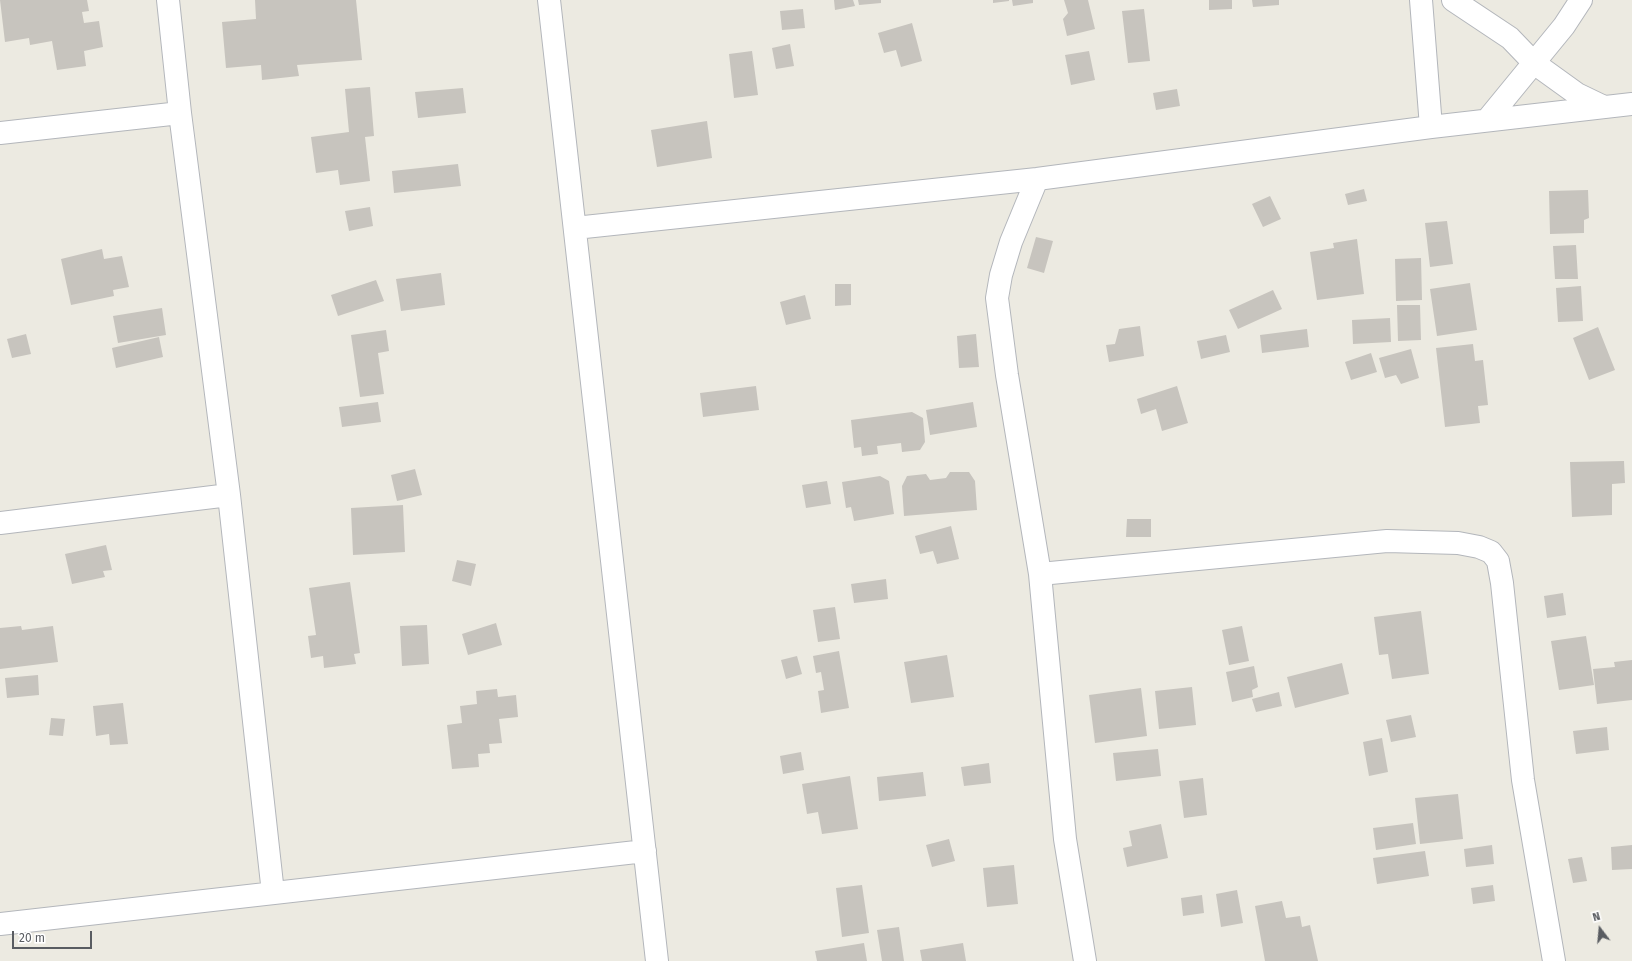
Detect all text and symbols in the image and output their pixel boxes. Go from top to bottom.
north arrow [1580,909,1620,949]
text: N [1591,910,1602,924]
scale bar [14,923,94,949]
text: 20 m [19,931,45,945]

